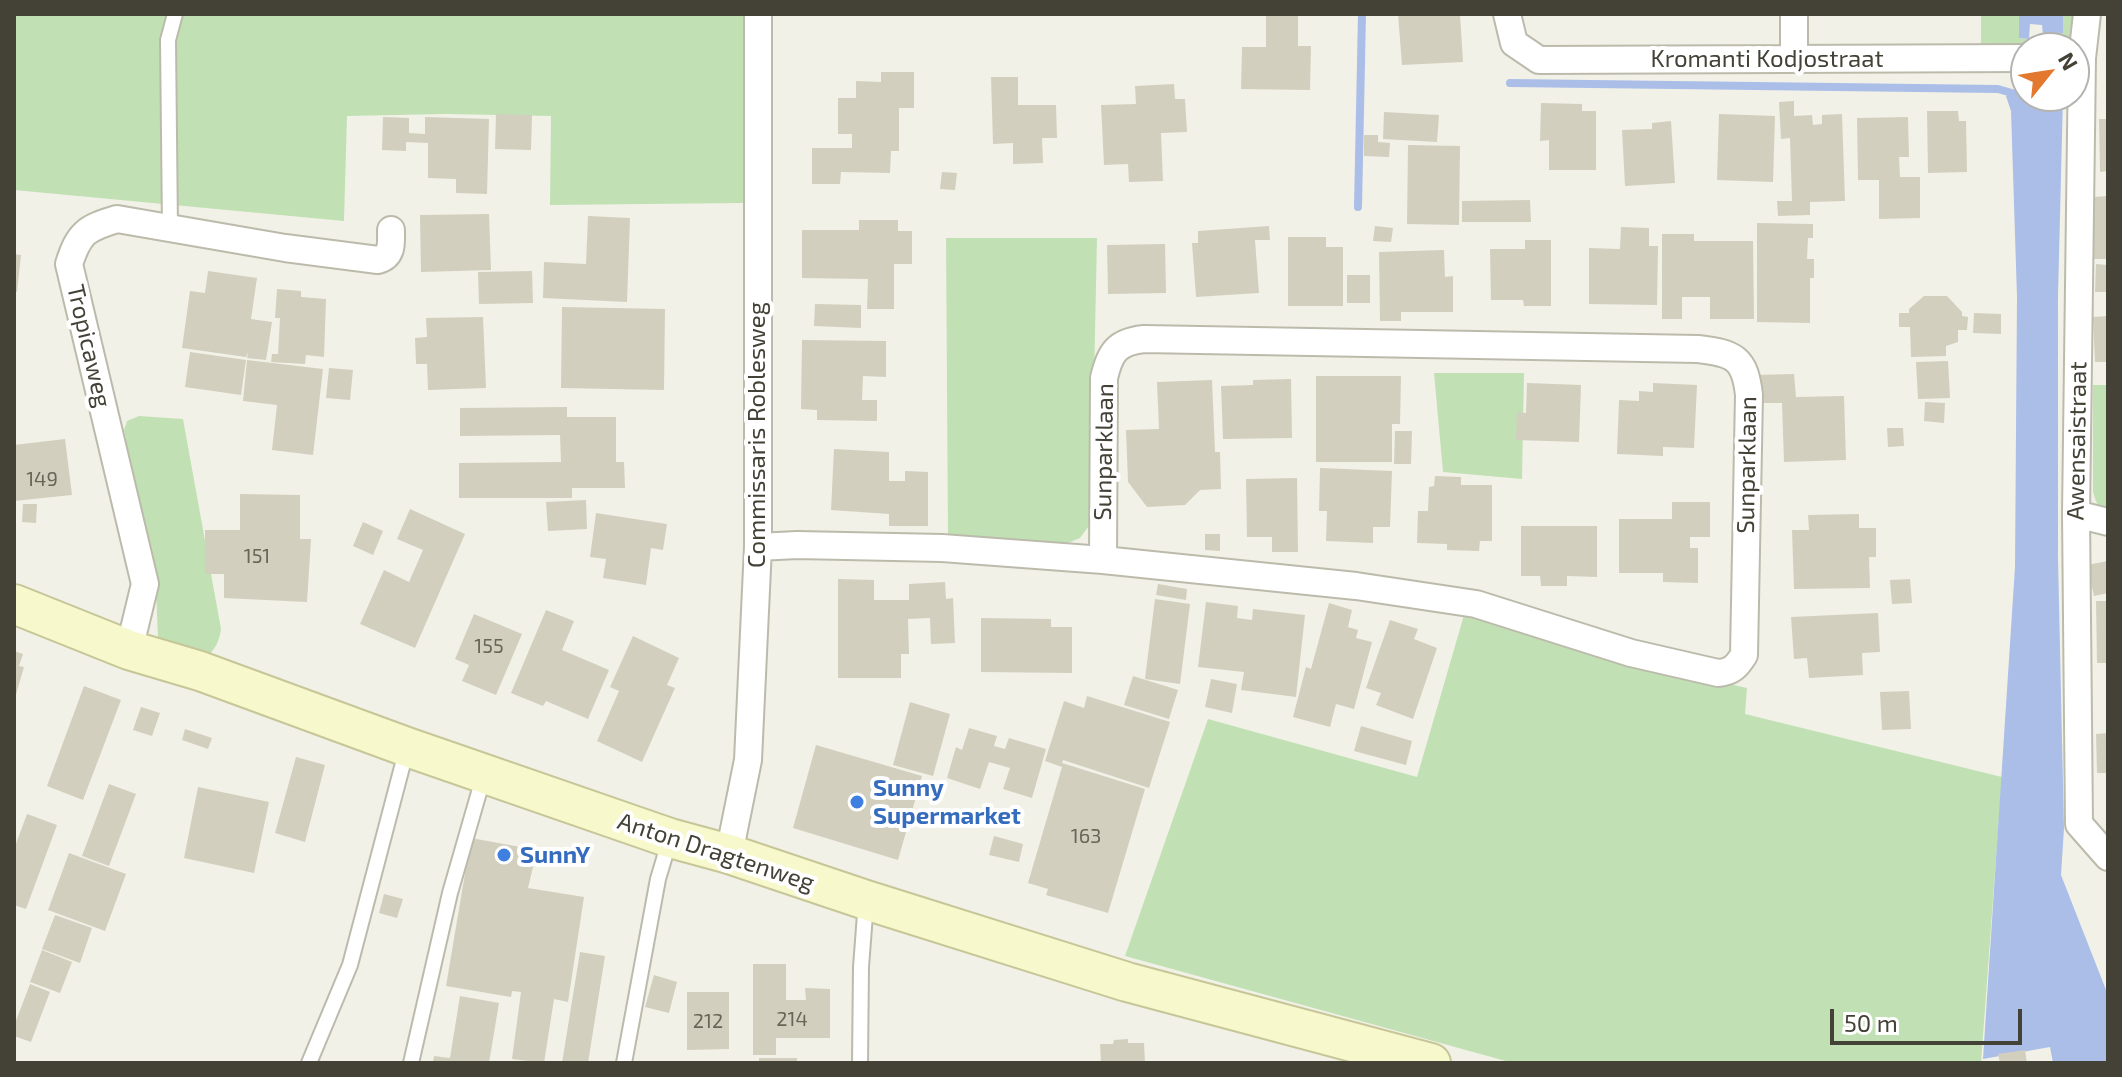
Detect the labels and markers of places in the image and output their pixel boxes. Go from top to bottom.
place label: Sunny Supermarket [873,774,1021,830]
marker: Sunny Supermarket [848,793,866,811]
place label: SunnY [520,841,590,869]
marker: SunnY [495,846,513,864]

